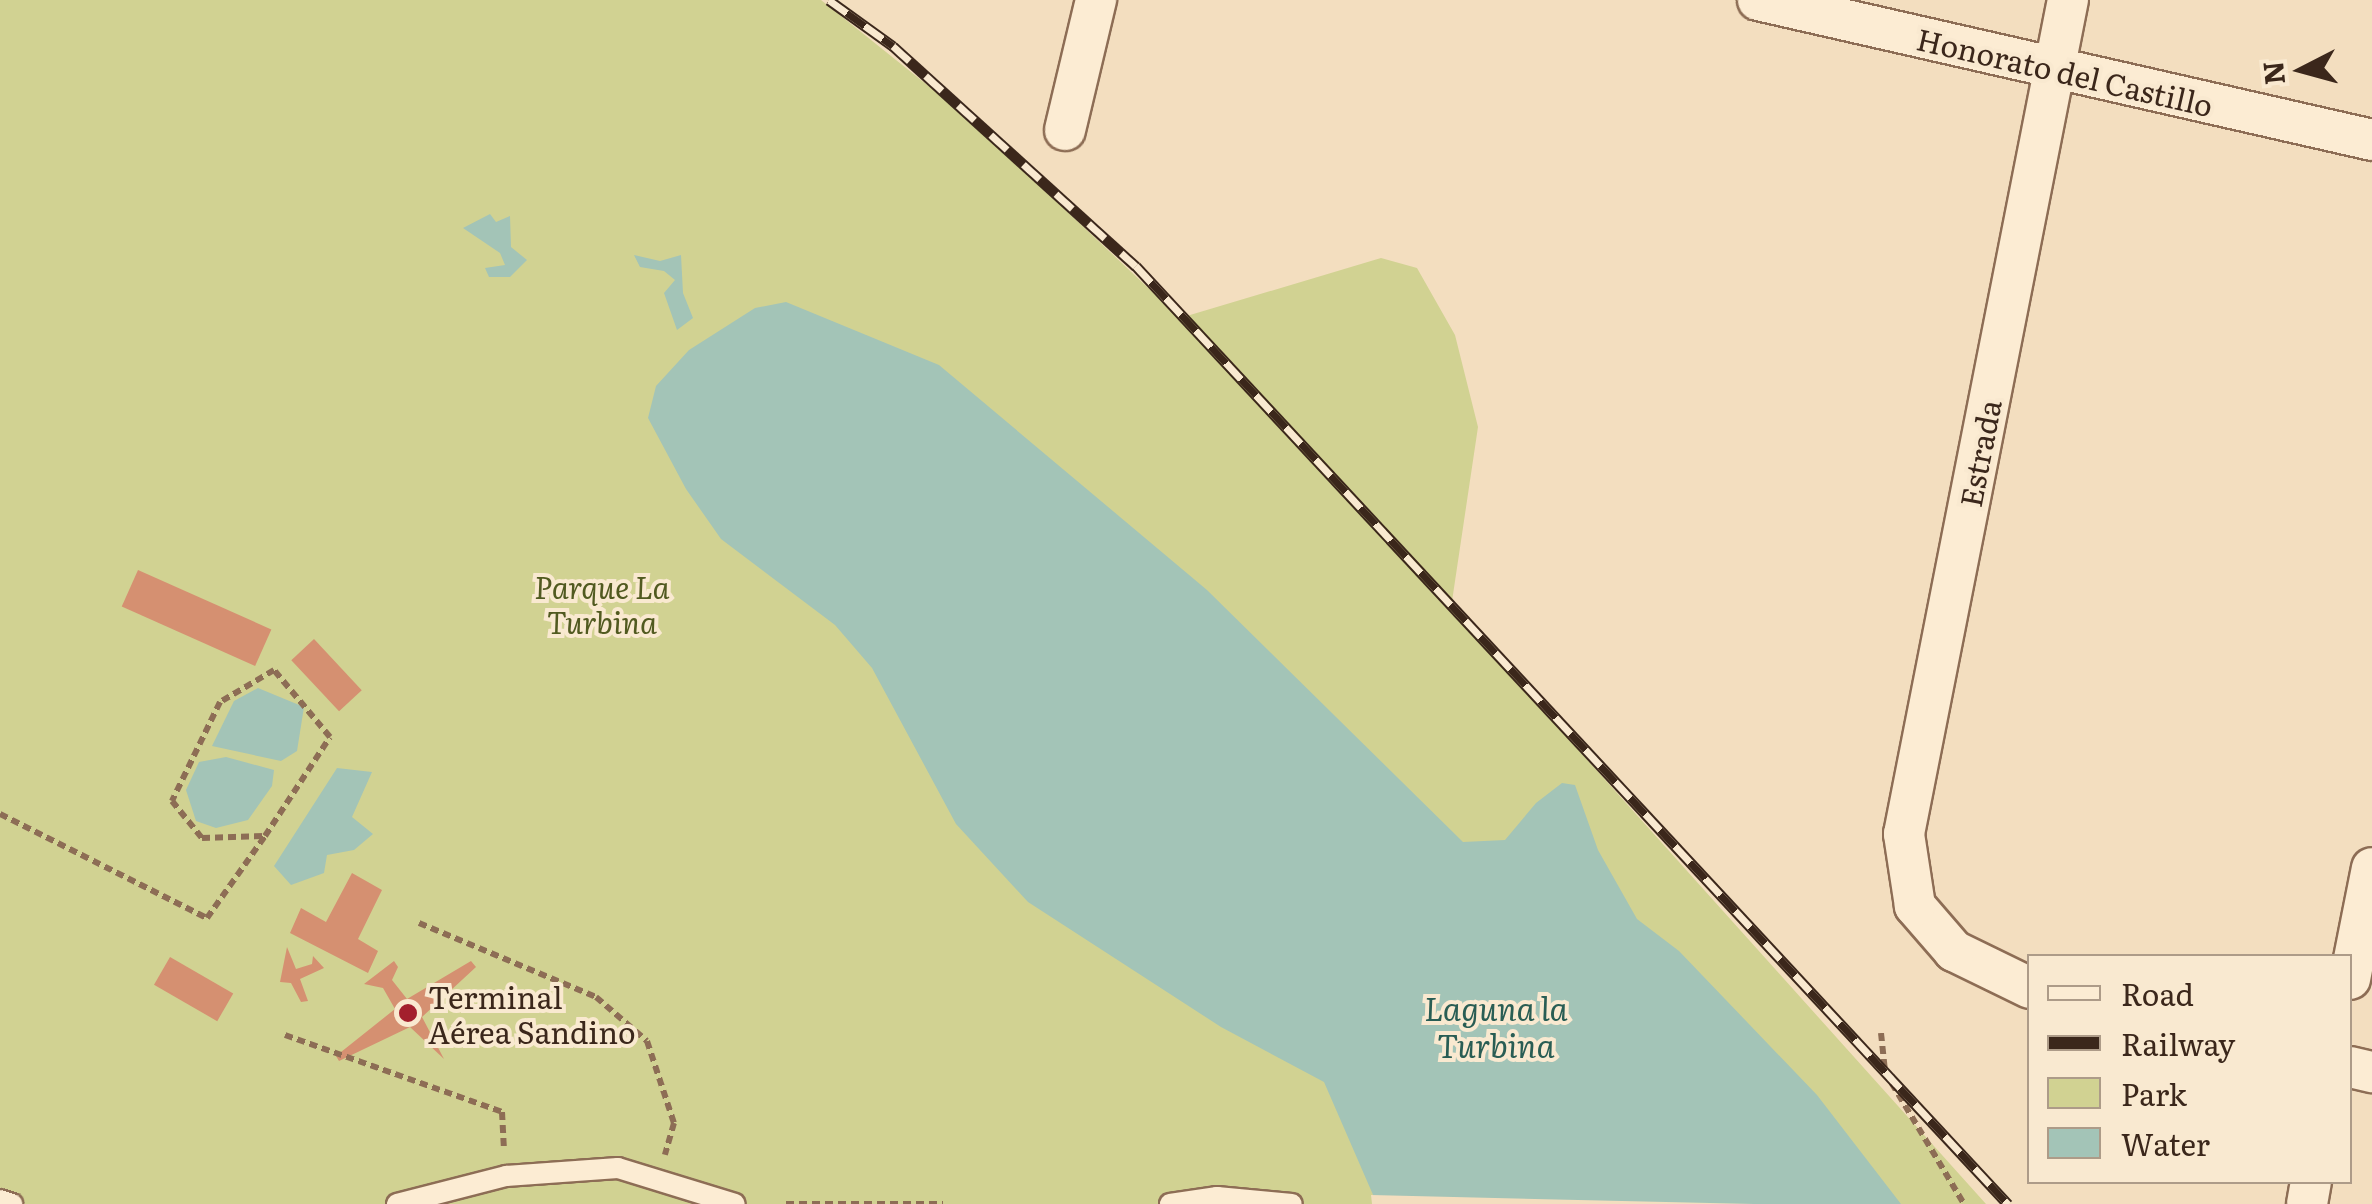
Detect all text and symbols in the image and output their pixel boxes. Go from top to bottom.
street label: Honorato del Castillo [1914,19,2216,123]
north arrow [2252,20,2352,120]
text: N [2250,59,2294,87]
street label: Estrada [1951,396,2007,510]
park label: Parque La Turbina [534,568,670,638]
legend [2027,954,2352,1184]
text: Road [2121,971,2194,1015]
place label: Terminal Aérea Sandino [428,978,636,1048]
water label: Laguna la Turbina [1424,989,1568,1064]
marker: Terminal Aérea Sandino [397,1002,419,1024]
text: Railway [2121,1021,2235,1065]
text: Park [2121,1071,2187,1115]
text: Water [2121,1121,2210,1165]

